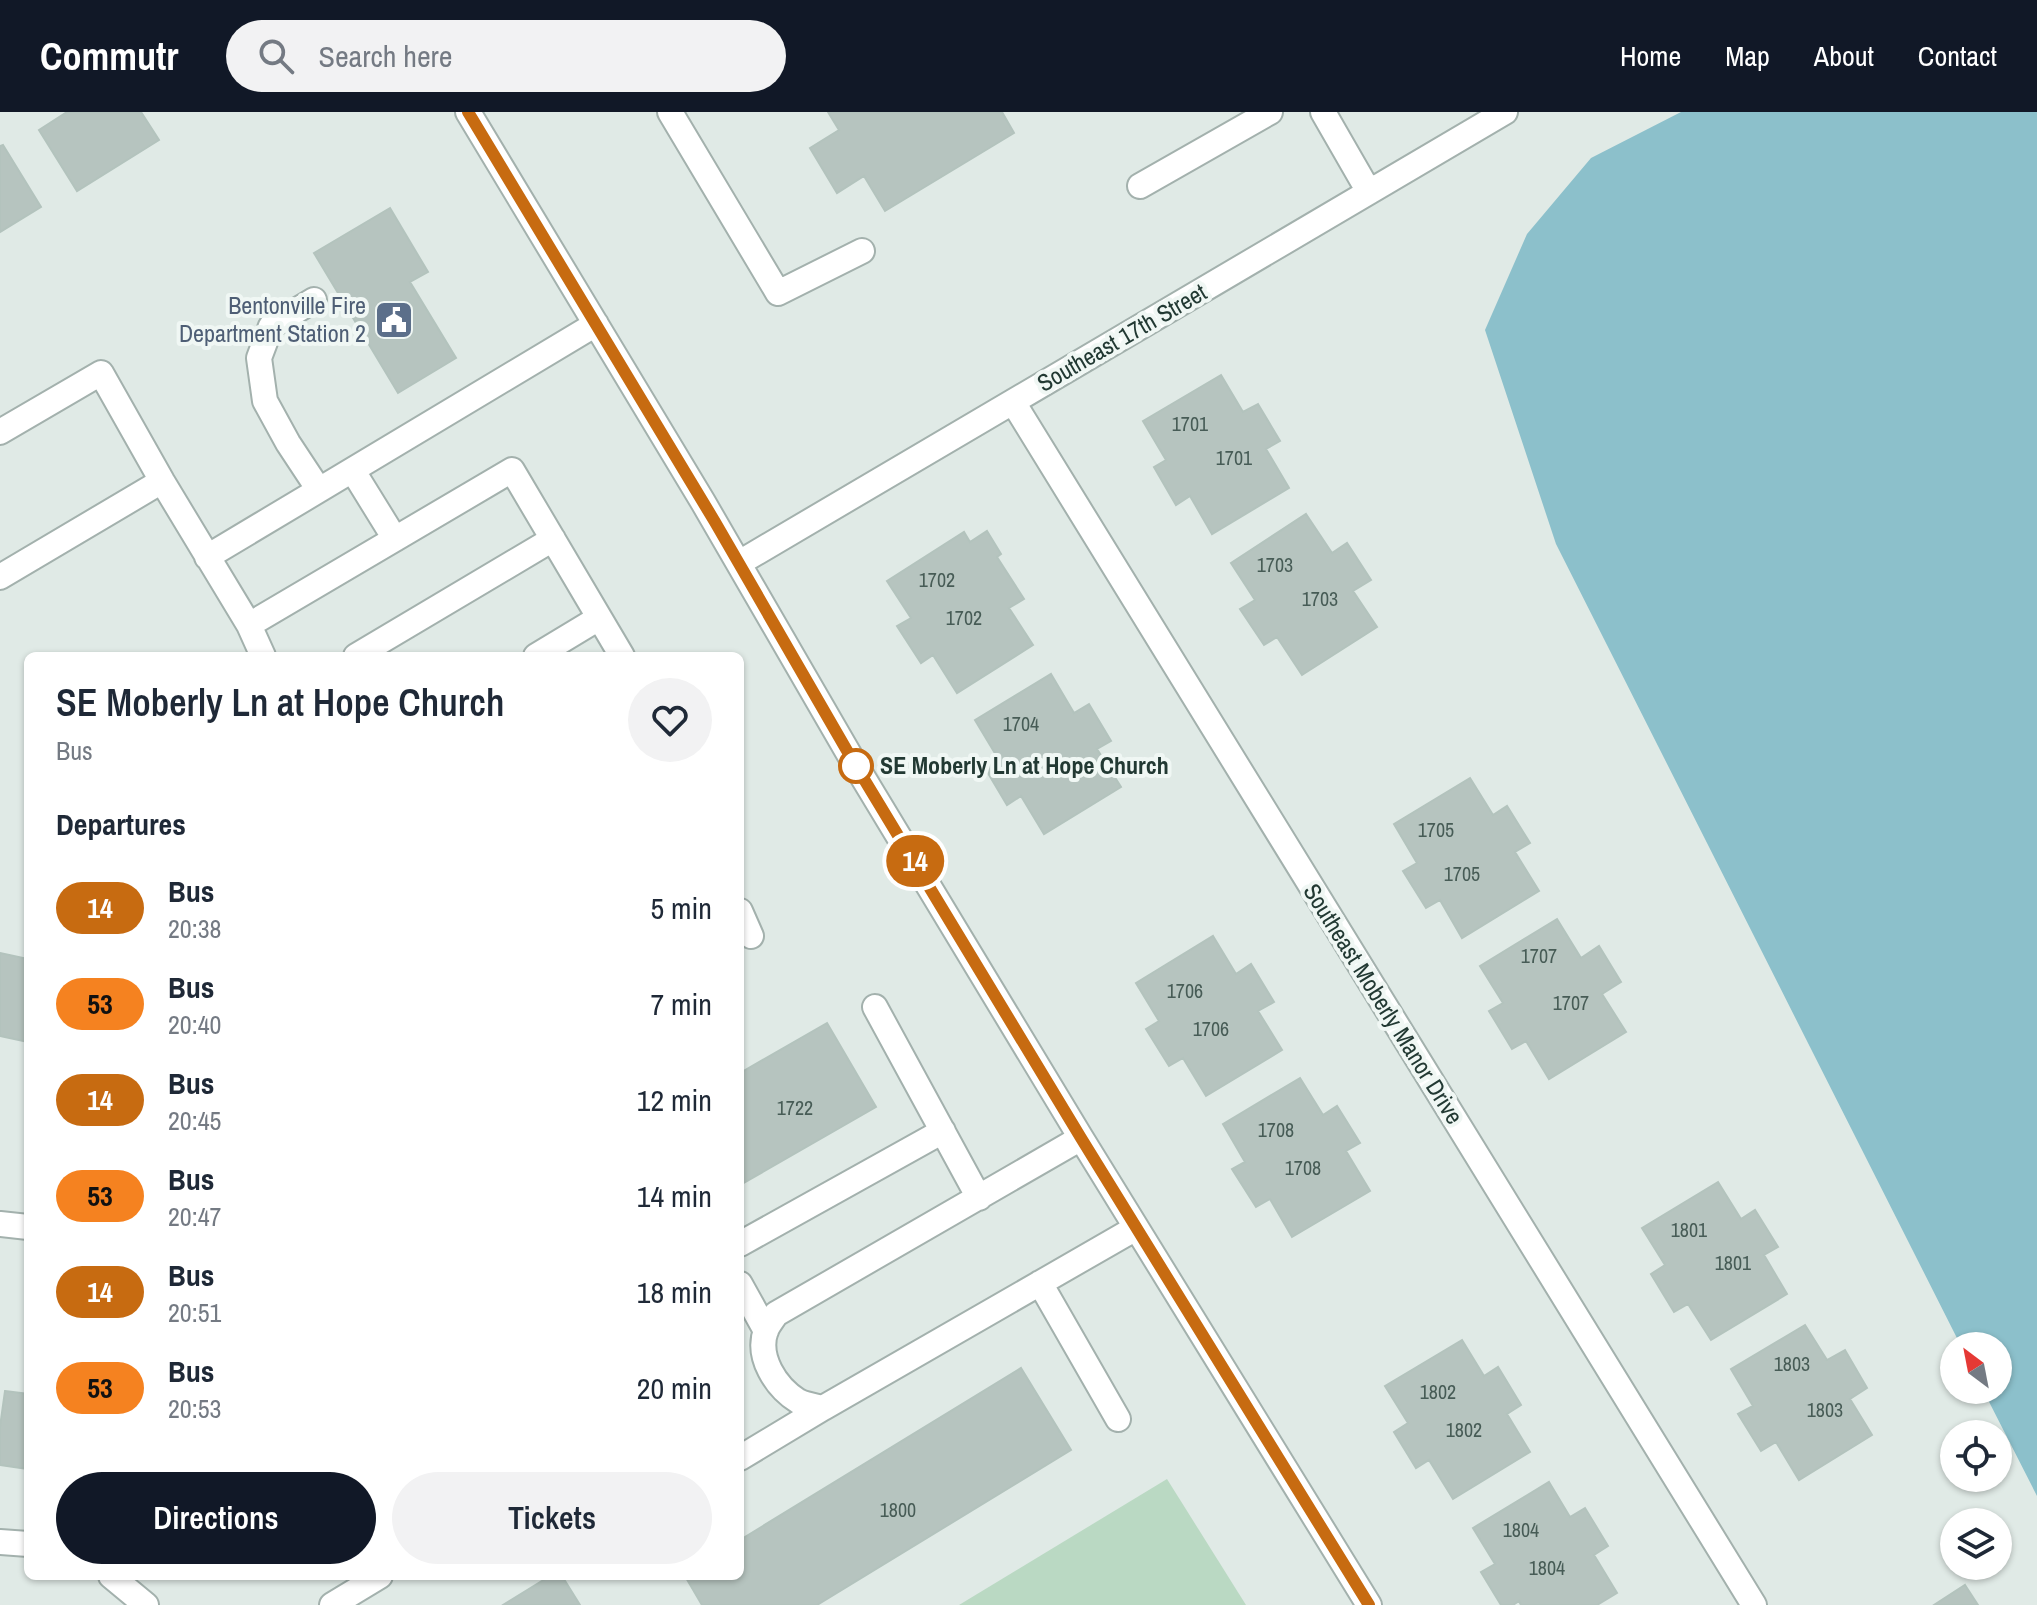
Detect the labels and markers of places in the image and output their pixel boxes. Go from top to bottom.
place label: Bentonville Fire Department Station 2 [179,289,366,349]
public building icon: Bentonville Fire Department Station 2 [373,299,415,341]
marker: SE Moberly Ln at Hope Church [839,749,873,783]
place label: SE Moberly Ln at Hope Church [880,749,1169,781]

